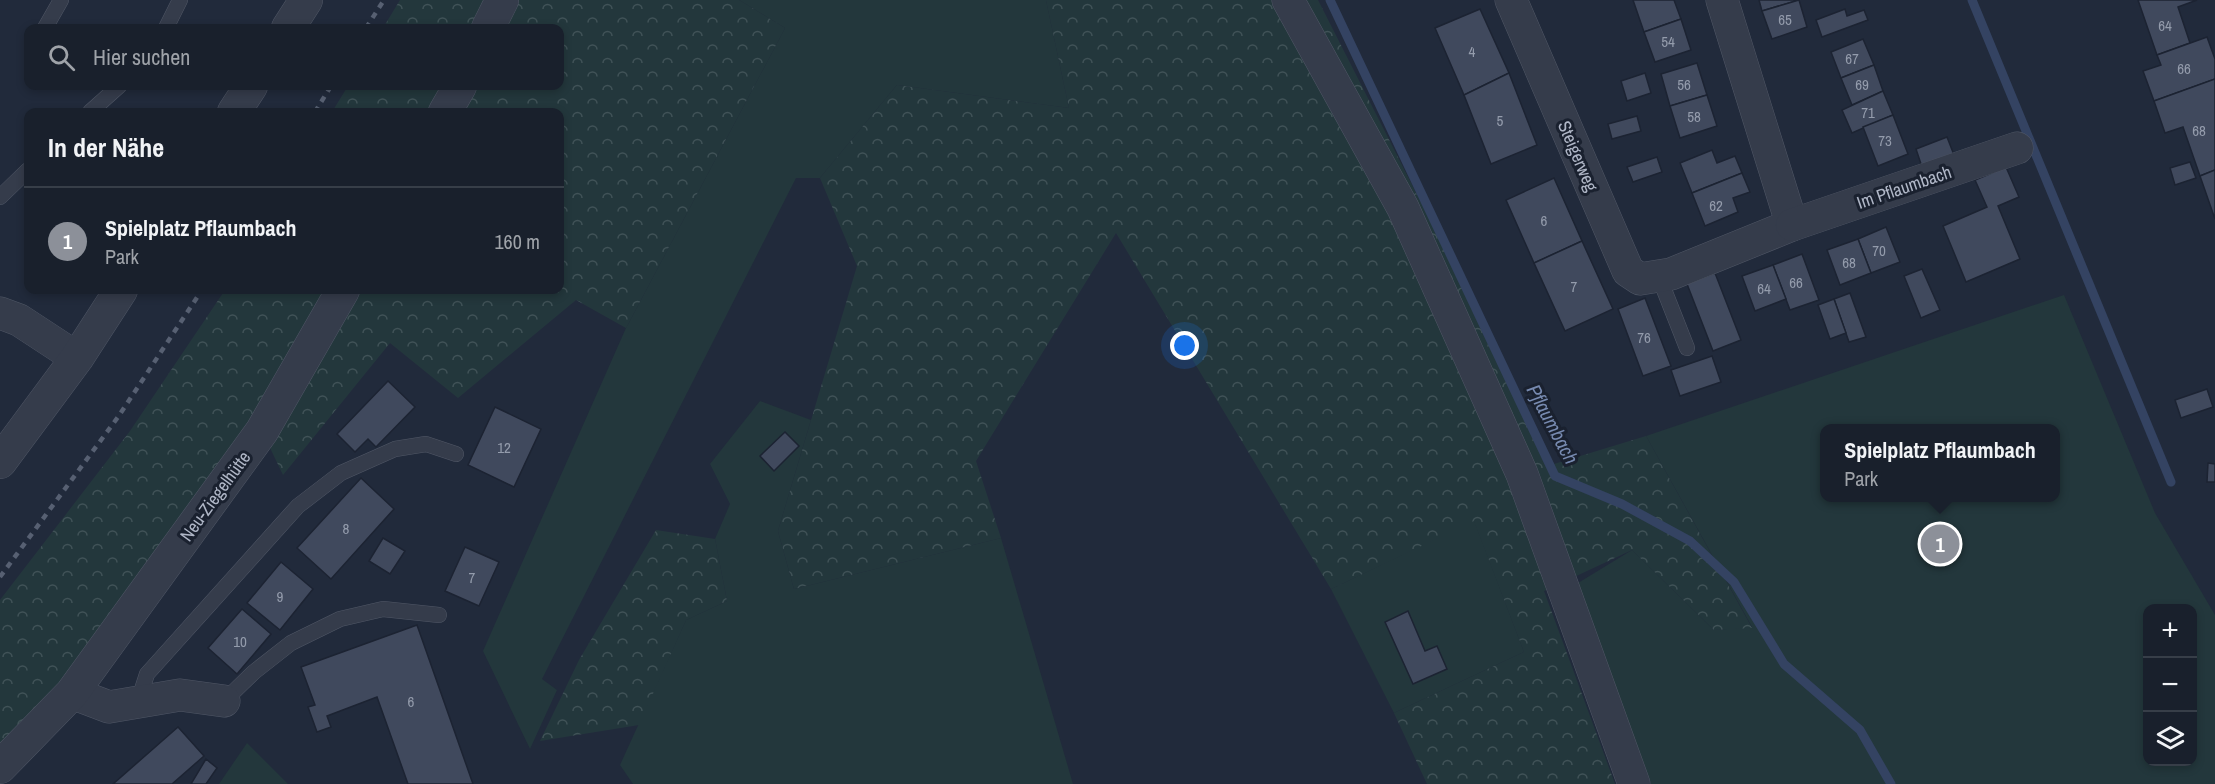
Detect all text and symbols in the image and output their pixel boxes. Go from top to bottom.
house number: 65 [1778,9,1792,30]
house number: 64 [2158,15,2172,36]
search box [24,24,564,90]
house number: 54 [1661,31,1675,52]
icon: search [45,41,78,74]
house number: 4 [1469,41,1476,62]
text: Hier suchen [93,42,190,72]
house number: 67 [1845,48,1859,69]
house number: 66 [2177,58,2191,79]
house number: 56 [1677,74,1691,95]
house number: 69 [1855,74,1869,95]
house number: 71 [1861,102,1875,123]
house number: 58 [1687,106,1701,127]
house number: 5 [1497,110,1504,131]
street label: Steigerweg [1552,117,1604,196]
house number: 68 [2192,120,2206,141]
text: In der Nähe [48,130,164,165]
house number: 73 [1878,130,1892,151]
street label: Im Pflaumbach [1853,159,1955,215]
house number: 62 [1709,195,1723,216]
house number: 6 [1541,210,1548,231]
text: Spielplatz Pflaumbach [105,213,297,243]
text: 1 [63,228,72,255]
text: 160 m [494,228,540,255]
house number: 70 [1872,240,1886,261]
text: Park [105,243,139,270]
house number: 68 [1842,252,1856,273]
house number: 66 [1789,272,1803,293]
house number: 7 [1571,276,1578,297]
house number: 64 [1757,278,1771,299]
house number: 76 [1637,327,1651,348]
your location [1170,331,1199,360]
water label: Pflaumbach [1521,379,1585,469]
popup [1820,424,2060,502]
text: Spielplatz Pflaumbach [1844,435,2036,465]
house number: 12 [497,437,511,458]
street label: Neu-Ziegelhütte [174,446,256,546]
text: Park [1844,465,1878,492]
house number: 8 [343,518,350,539]
pin: 1 [1920,522,1960,566]
house number: 7 [469,567,476,588]
house number: 9 [277,586,284,607]
map controls [2143,604,2197,766]
button: + [2143,604,2197,658]
house number: 10 [233,631,247,652]
button: − [2143,658,2197,712]
house number: 6 [408,691,415,712]
button: layers [2143,712,2197,766]

